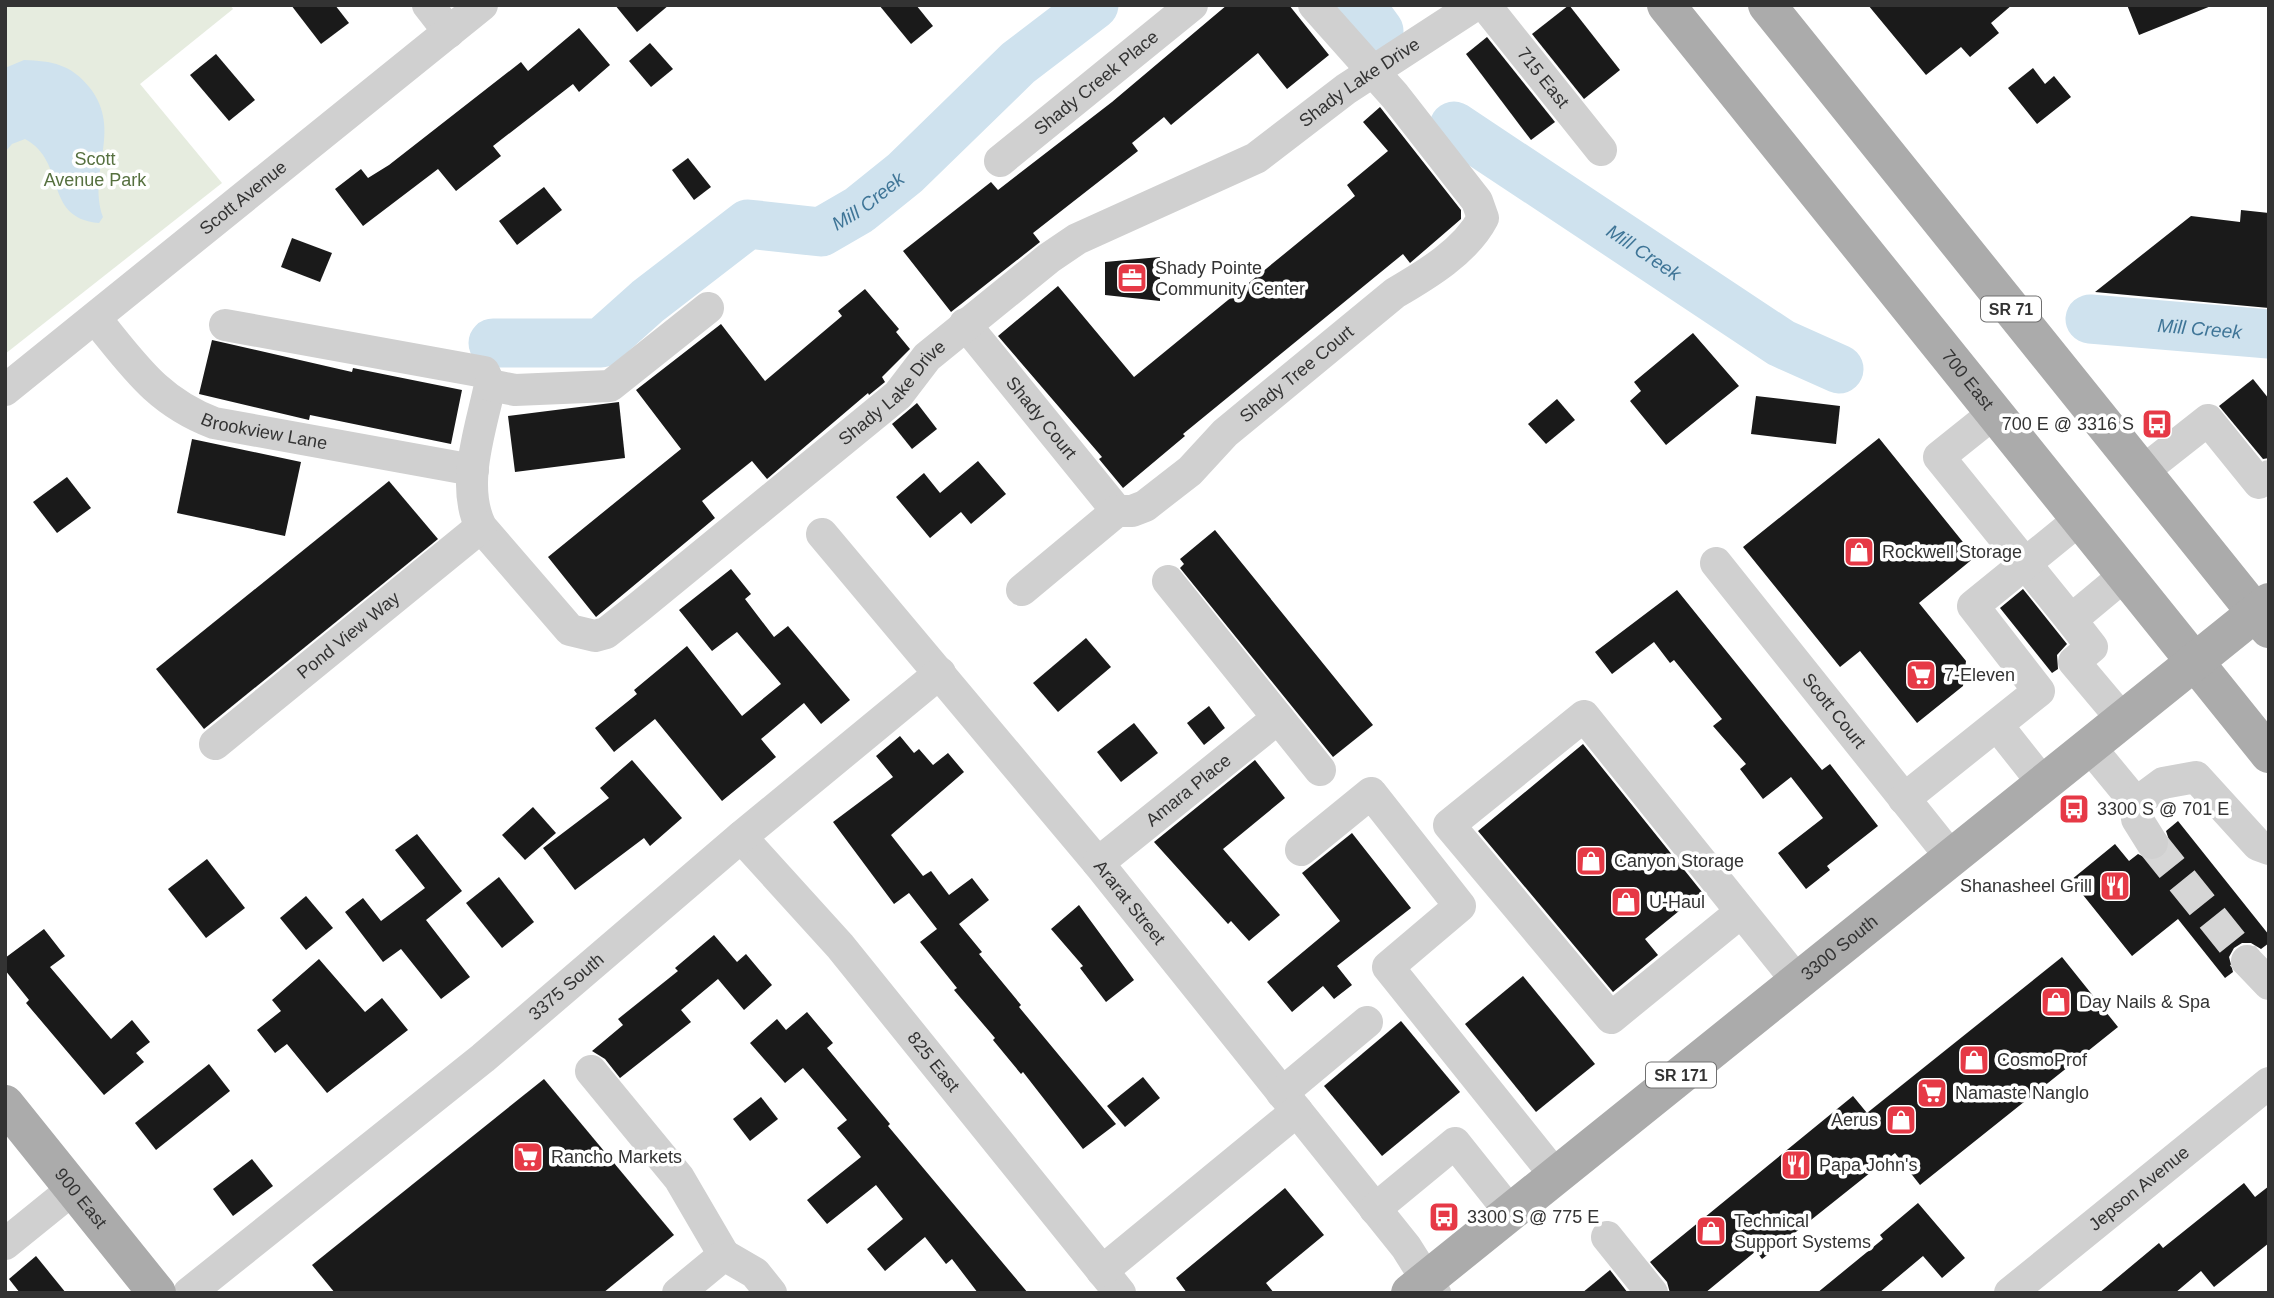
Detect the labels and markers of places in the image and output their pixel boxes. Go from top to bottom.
place label: Shady Pointe Community Center [1155,258,1305,299]
office icon: Shady Pointe Community Center [1115,261,1149,295]
bus stop icon: 700 E @ 3316 S [2140,407,2174,441]
place label: 700 E @ 3316 S [2002,414,2134,434]
shop icon: Rockwell Storage [1842,535,1876,569]
place label: Rockwell Storage [1882,542,2022,562]
supermarket icon: 7-Eleven [1904,658,1938,692]
place label: 7-Eleven [1944,665,2015,685]
bus stop icon: 3300 S @ 701 E [2057,792,2091,826]
place label: 3300 S @ 701 E [2097,799,2229,819]
shop icon: Canyon Storage [1574,844,1608,878]
place label: Canyon Storage [1614,851,1744,871]
restaurant icon: Shanasheel Grill [2098,869,2132,903]
place label: Shanasheel Grill [1960,876,2092,896]
shop icon: U-Haul [1609,885,1643,919]
place label: U-Haul [1649,892,1705,912]
shop icon: Day Nails & Spa [2039,985,2073,1019]
place label: Day Nails & Spa [2079,992,2211,1012]
shop icon: CosmoProf [1957,1043,1991,1077]
place label: CosmoProf [1997,1050,2088,1070]
supermarket icon: Namaste Nanglo [1915,1076,1949,1110]
place label: Namaste Nanglo [1955,1083,2089,1103]
shop icon: Aerus [1884,1103,1918,1137]
place label: Aerus [1831,1110,1878,1130]
supermarket icon: Rancho Markets [511,1140,545,1174]
place label: Rancho Markets [551,1147,682,1167]
restaurant icon: Papa John's [1779,1148,1813,1182]
place label: Papa John's [1819,1155,1918,1175]
bus stop icon: 3300 S @ 775 E [1427,1200,1461,1234]
place label: 3300 S @ 775 E [1467,1207,1599,1227]
place label: Technical Support Systems [1734,1211,1871,1252]
shop icon: Technical Support Systems [1694,1214,1728,1248]

